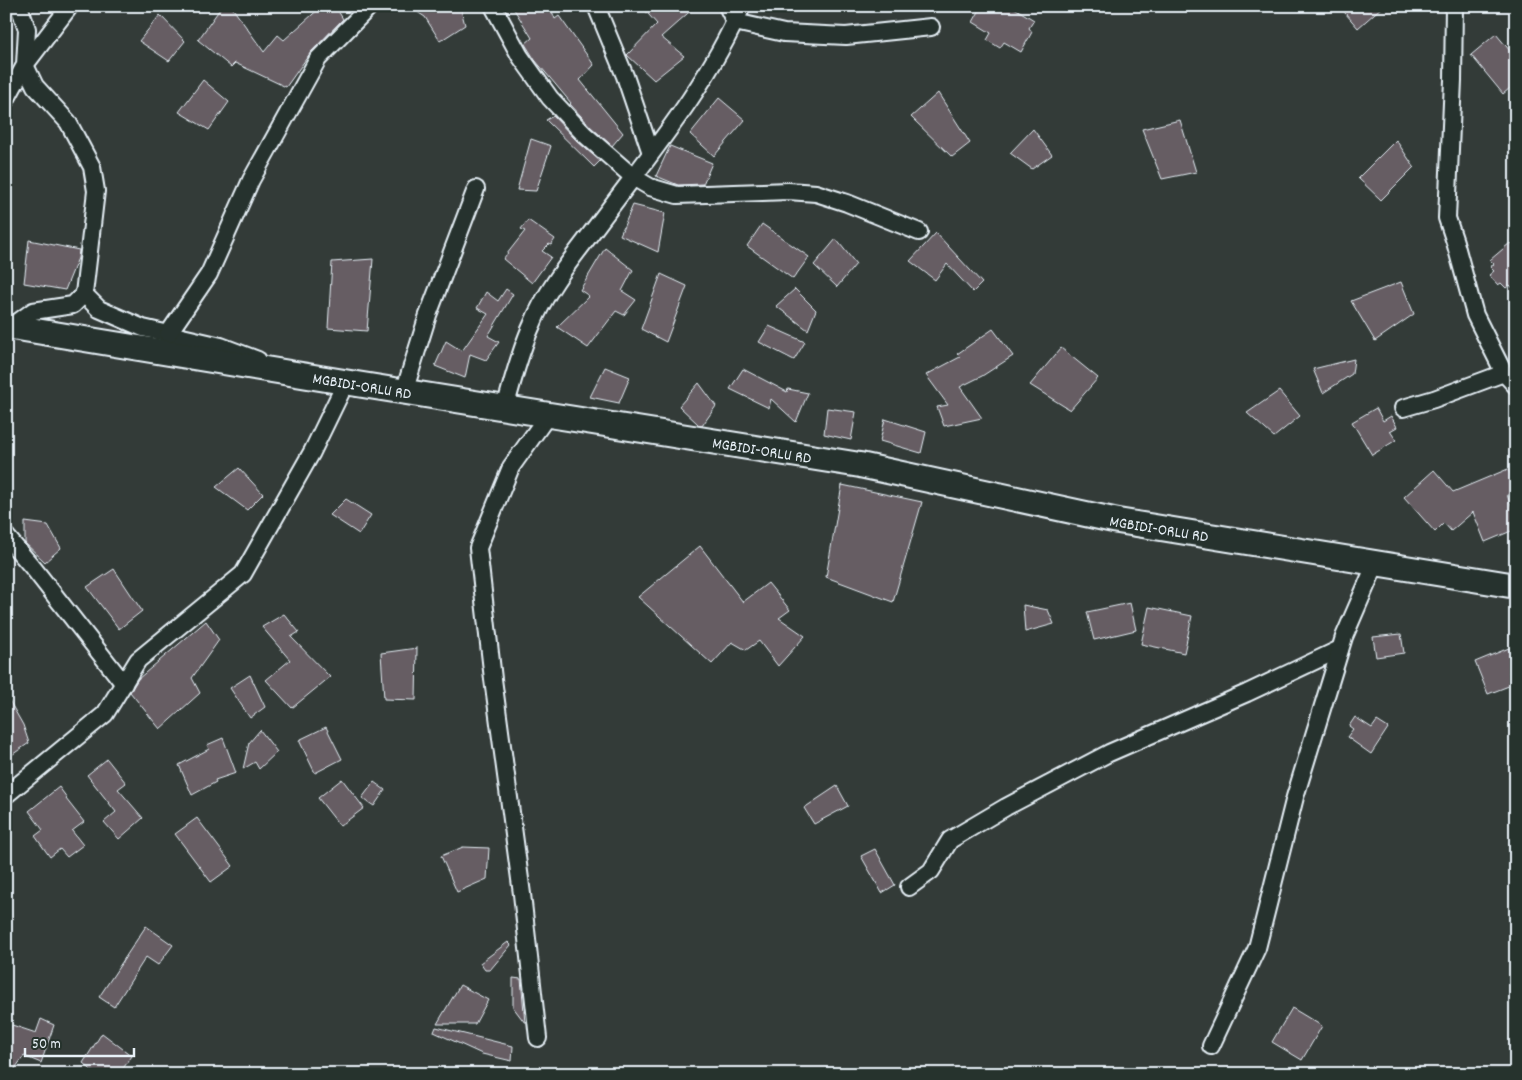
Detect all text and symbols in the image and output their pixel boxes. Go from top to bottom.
street label: MGBIDI-ORLU RD [311,368,413,407]
street label: MGBIDI-ORLU RD [711,432,813,471]
street label: MGBIDI-ORLU RD [1107,510,1210,550]
scale bar [25,1025,134,1057]
text: 50 m [32,1034,61,1056]

